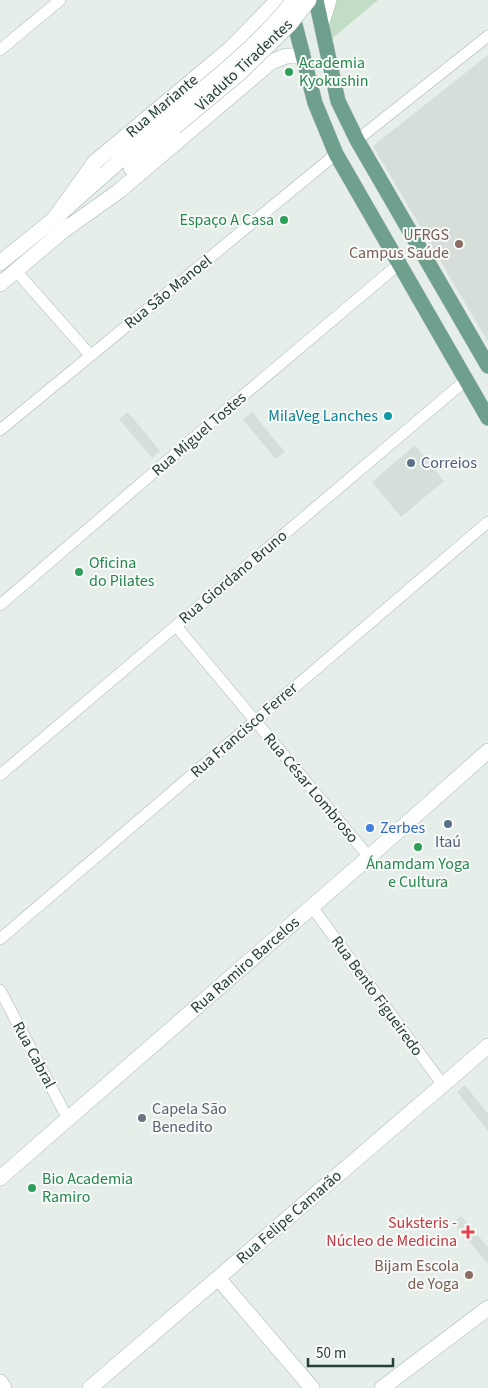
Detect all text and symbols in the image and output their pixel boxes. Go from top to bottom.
street label: Viaduto Tiradentes [190,14,298,116]
place label: Academia Kyokushin [299,52,369,92]
marker: Academia Kyokushin [283,66,295,78]
street label: Rua Mariante [121,69,203,143]
place label: Espaço A Casa [179,209,274,231]
marker: Espaço A Casa [278,214,290,226]
place label: UFRGS Campus Saúde [349,224,449,264]
marker: UFRGS Campus Saúde [453,238,465,250]
street label: Rua São Manoel [120,250,216,334]
street label: Rua Miguel Tostes [147,386,251,481]
place label: MilaVeg Lanches [268,405,378,427]
marker: MilaVeg Lanches [382,410,394,422]
place label: Correios [421,452,477,474]
marker: Correios [405,457,417,469]
street label: Rua Giordano Bruno [174,525,292,629]
place label: Oficina do Pilates [89,552,155,592]
marker: Oficina do Pilates [73,566,85,578]
street label: Rua Francisco Ferrer [186,677,303,783]
street label: Rua César Lombroso [258,728,364,848]
place label: Zerbes [380,817,426,839]
marker: Itaú [442,818,454,830]
marker: Zerbes [364,822,376,834]
place label: Itaú [435,831,461,853]
marker: Ánamdam Yoga e Cultura [412,841,424,853]
place label: Ánamdam Yoga e Cultura [366,853,470,893]
street label: Rua Ramiro Barcelos [186,911,304,1019]
street label: Rua Bento Figueiredo [326,931,428,1061]
street label: Rua Cabral [7,1018,61,1092]
place label: Capela São Benedito [152,1098,227,1138]
marker: Capela São Benedito [136,1112,148,1124]
street label: Rua Felipe Camarão [232,1165,346,1269]
place label: Bio Academia Ramiro [42,1168,133,1208]
marker: Bio Academia Ramiro [26,1182,38,1194]
place label: Suksteris - Núcleo de Medicina [326,1212,457,1252]
marker: Suksteris - Núcleo de Medicina [461,1225,475,1239]
place label: Bijam Escola de Yoga [374,1255,459,1295]
marker: Bijam Escola de Yoga [463,1269,475,1281]
scale bar [308,1336,393,1368]
text: 50 m [316,1343,346,1364]

